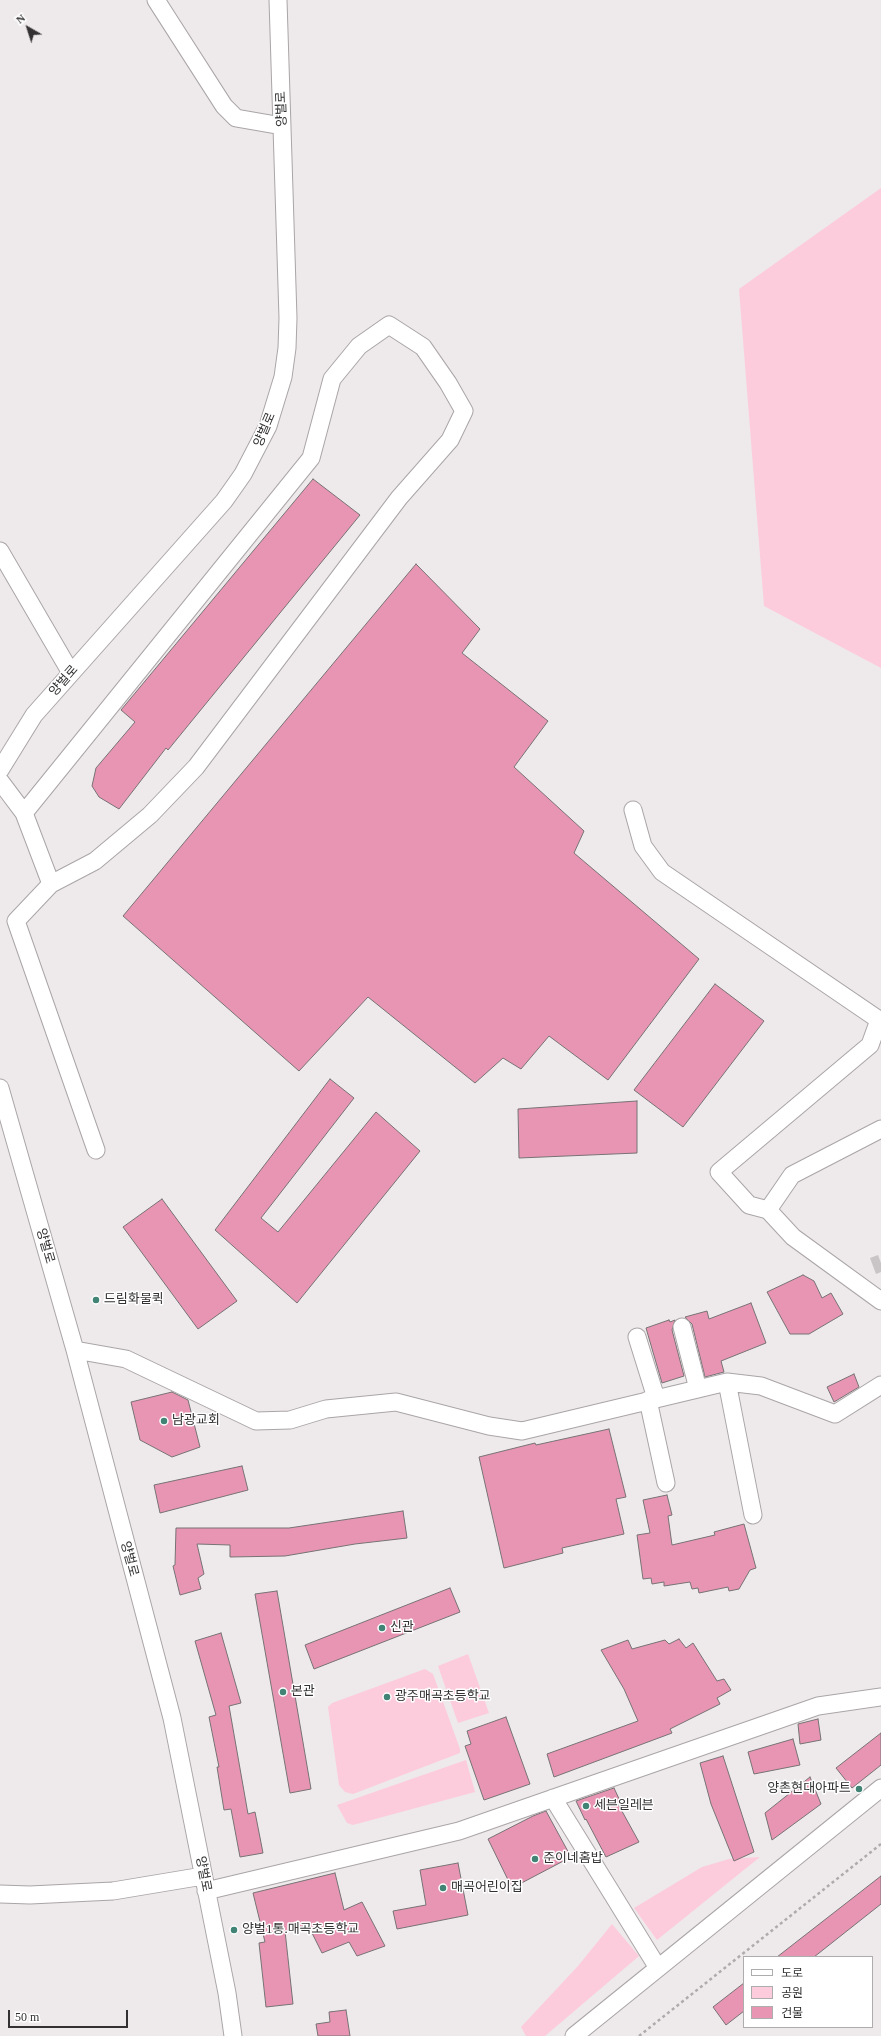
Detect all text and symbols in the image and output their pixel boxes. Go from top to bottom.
north arrow [8,8,48,48]
text: N [14,12,27,26]
street label: 양벌로 [274,91,290,127]
street label: 양벌로 [251,410,279,450]
street label: 양벌로 [46,662,82,700]
street label: 양벌로 [33,1227,57,1265]
place label: 드림화물퀵 [104,1292,164,1308]
marker: 드림화물퀵 [91,1295,101,1305]
place label: 남광교회 [172,1413,220,1429]
marker: 남광교회 [159,1416,169,1426]
street label: 양벌로 [117,1540,141,1578]
place label: 신관 [390,1620,414,1636]
marker: 신관 [377,1623,387,1633]
place label: 본관 [291,1684,315,1700]
marker: 본관 [278,1687,288,1697]
place label: 광주매곡초등학교 [395,1689,491,1705]
marker: 광주매곡초등학교 [382,1692,392,1702]
place label: 양촌현대아파트 [767,1781,851,1797]
marker: 양촌현대아파트 [854,1784,864,1794]
place label: 세븐일레븐 [594,1798,654,1814]
marker: 세븐일레븐 [581,1801,591,1811]
place label: 준이네홈밥 [543,1851,603,1867]
marker: 준이네홈밥 [530,1854,540,1864]
street label: 양벌로 [192,1855,214,1893]
place label: 매곡어린이집 [451,1880,523,1896]
marker: 매곡어린이집 [438,1883,448,1893]
place label: 양벌1통.매곡초등학교 [242,1922,359,1938]
marker: 양벌1통.매곡초등학교 [229,1925,239,1935]
legend [743,1956,873,2028]
text: 도로 [781,1966,803,1980]
text: 공원 [781,1986,803,2000]
scale bar [10,2002,130,2028]
text: 건물 [781,2006,803,2020]
text: 50 m [15,2010,39,2024]

